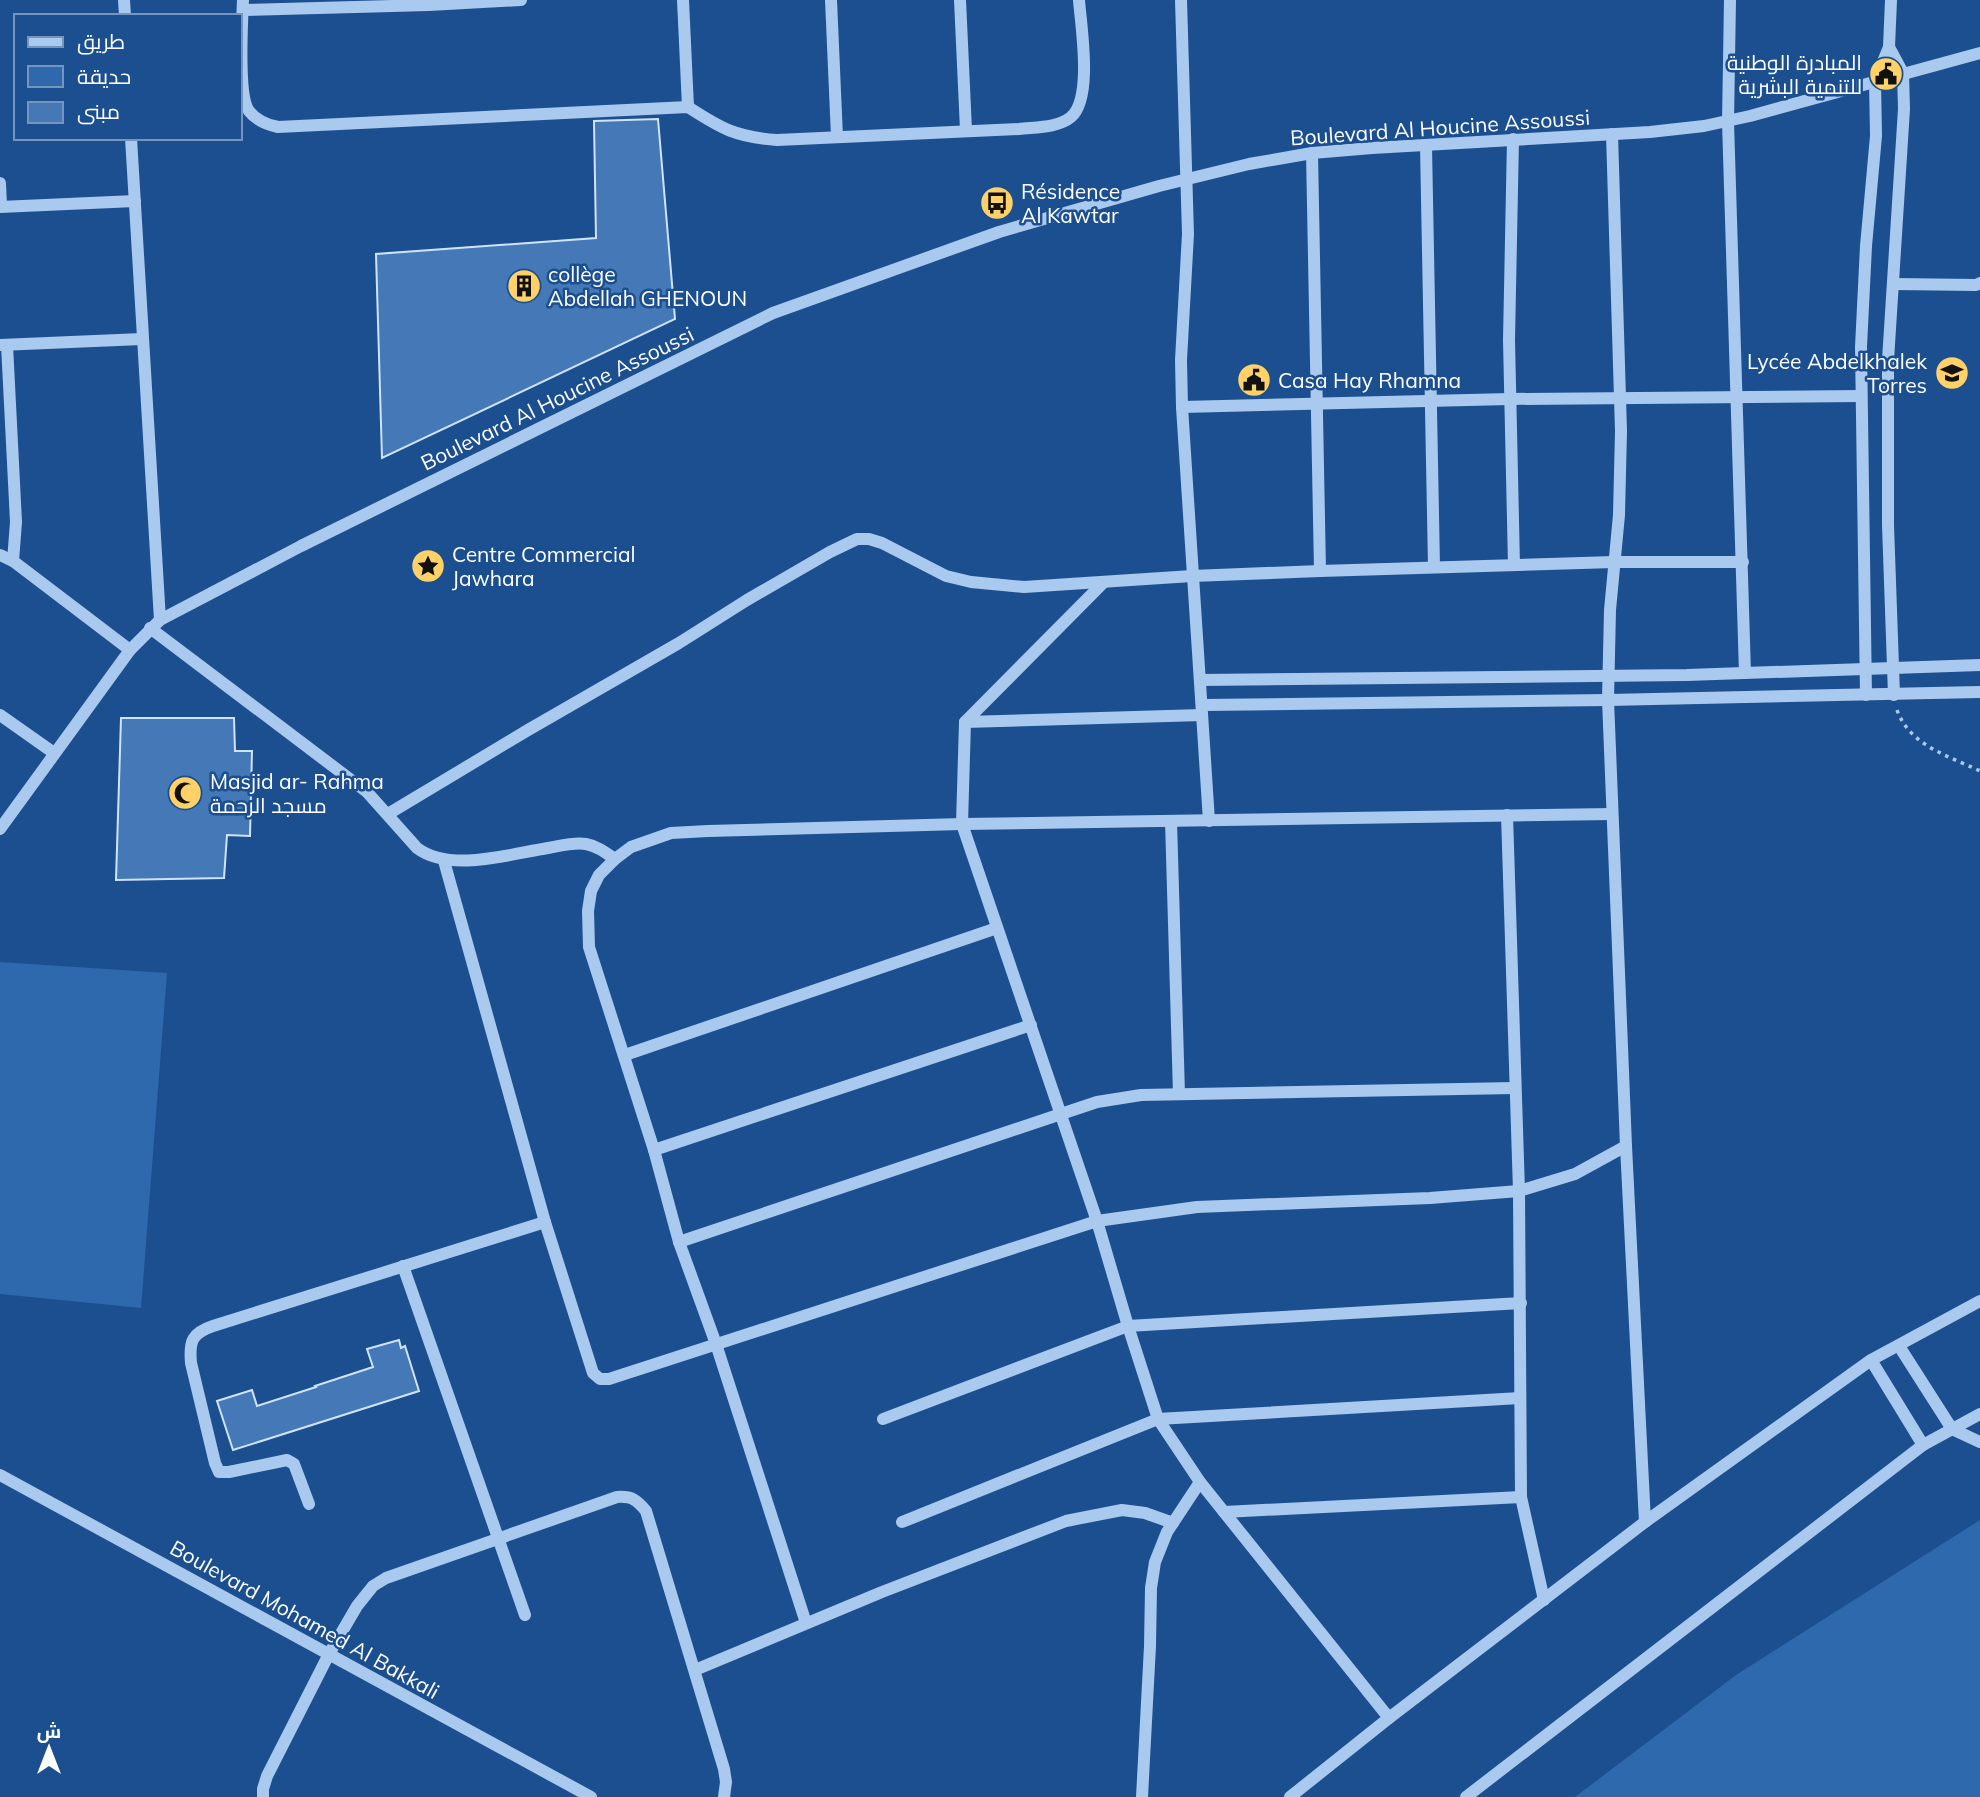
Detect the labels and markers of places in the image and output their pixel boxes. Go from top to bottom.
place label: المبادرة الوطنية للتنمية البشرية [1727,49,1862,99]
public building icon: المبادرة الوطنية للتنمية البشرية [1867,55,1905,93]
place label: Résidence Al Kawtar [1021,178,1120,228]
bus stop icon: Résidence Al Kawtar [978,184,1016,222]
place label: collège Abdellah GHENOUN [548,261,747,311]
building icon: collège Abdellah GHENOUN [505,267,543,305]
place label: Lycée Abdelkhalek Torres [1747,348,1927,398]
school or university icon: Lycée Abdelkhalek Torres [1933,354,1971,392]
public building icon: Casa Hay Rhamna [1235,361,1273,399]
place label: Casa Hay Rhamna [1278,367,1461,393]
place label: Centre Commercial Jawhara [452,541,636,591]
place icon: Centre Commercial Jawhara [409,547,447,585]
place label: Masjid ar- Rahma مسجد الرحمة [210,768,384,818]
mosque icon: Masjid ar- Rahma مسجد الرحمة [166,774,204,812]

